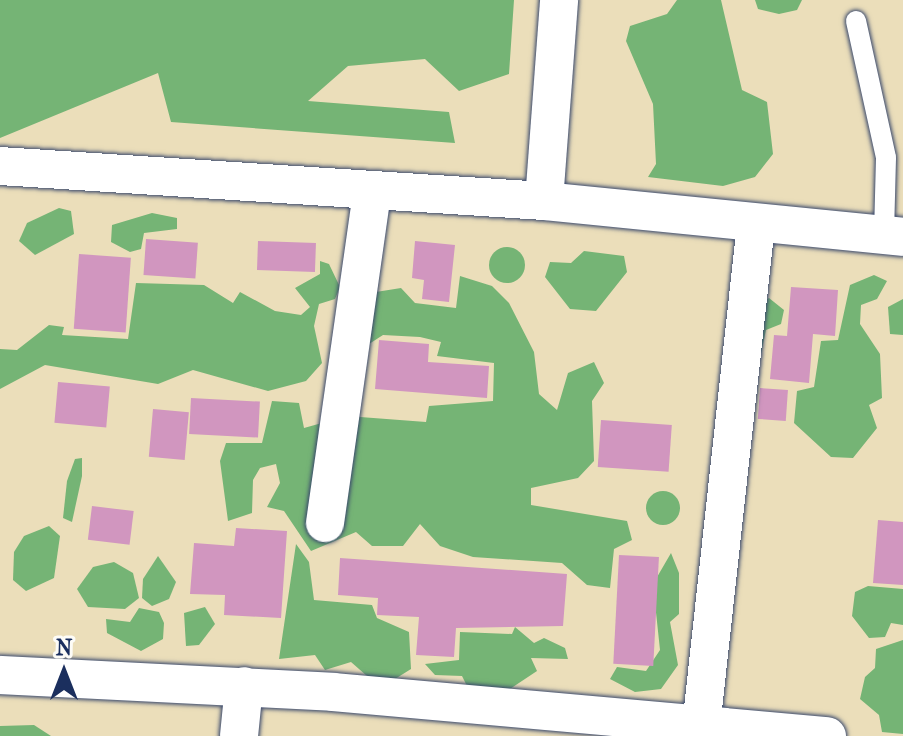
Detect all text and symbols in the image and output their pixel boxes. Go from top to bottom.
north arrow [24,632,104,712]
text: N [56,635,72,661]

